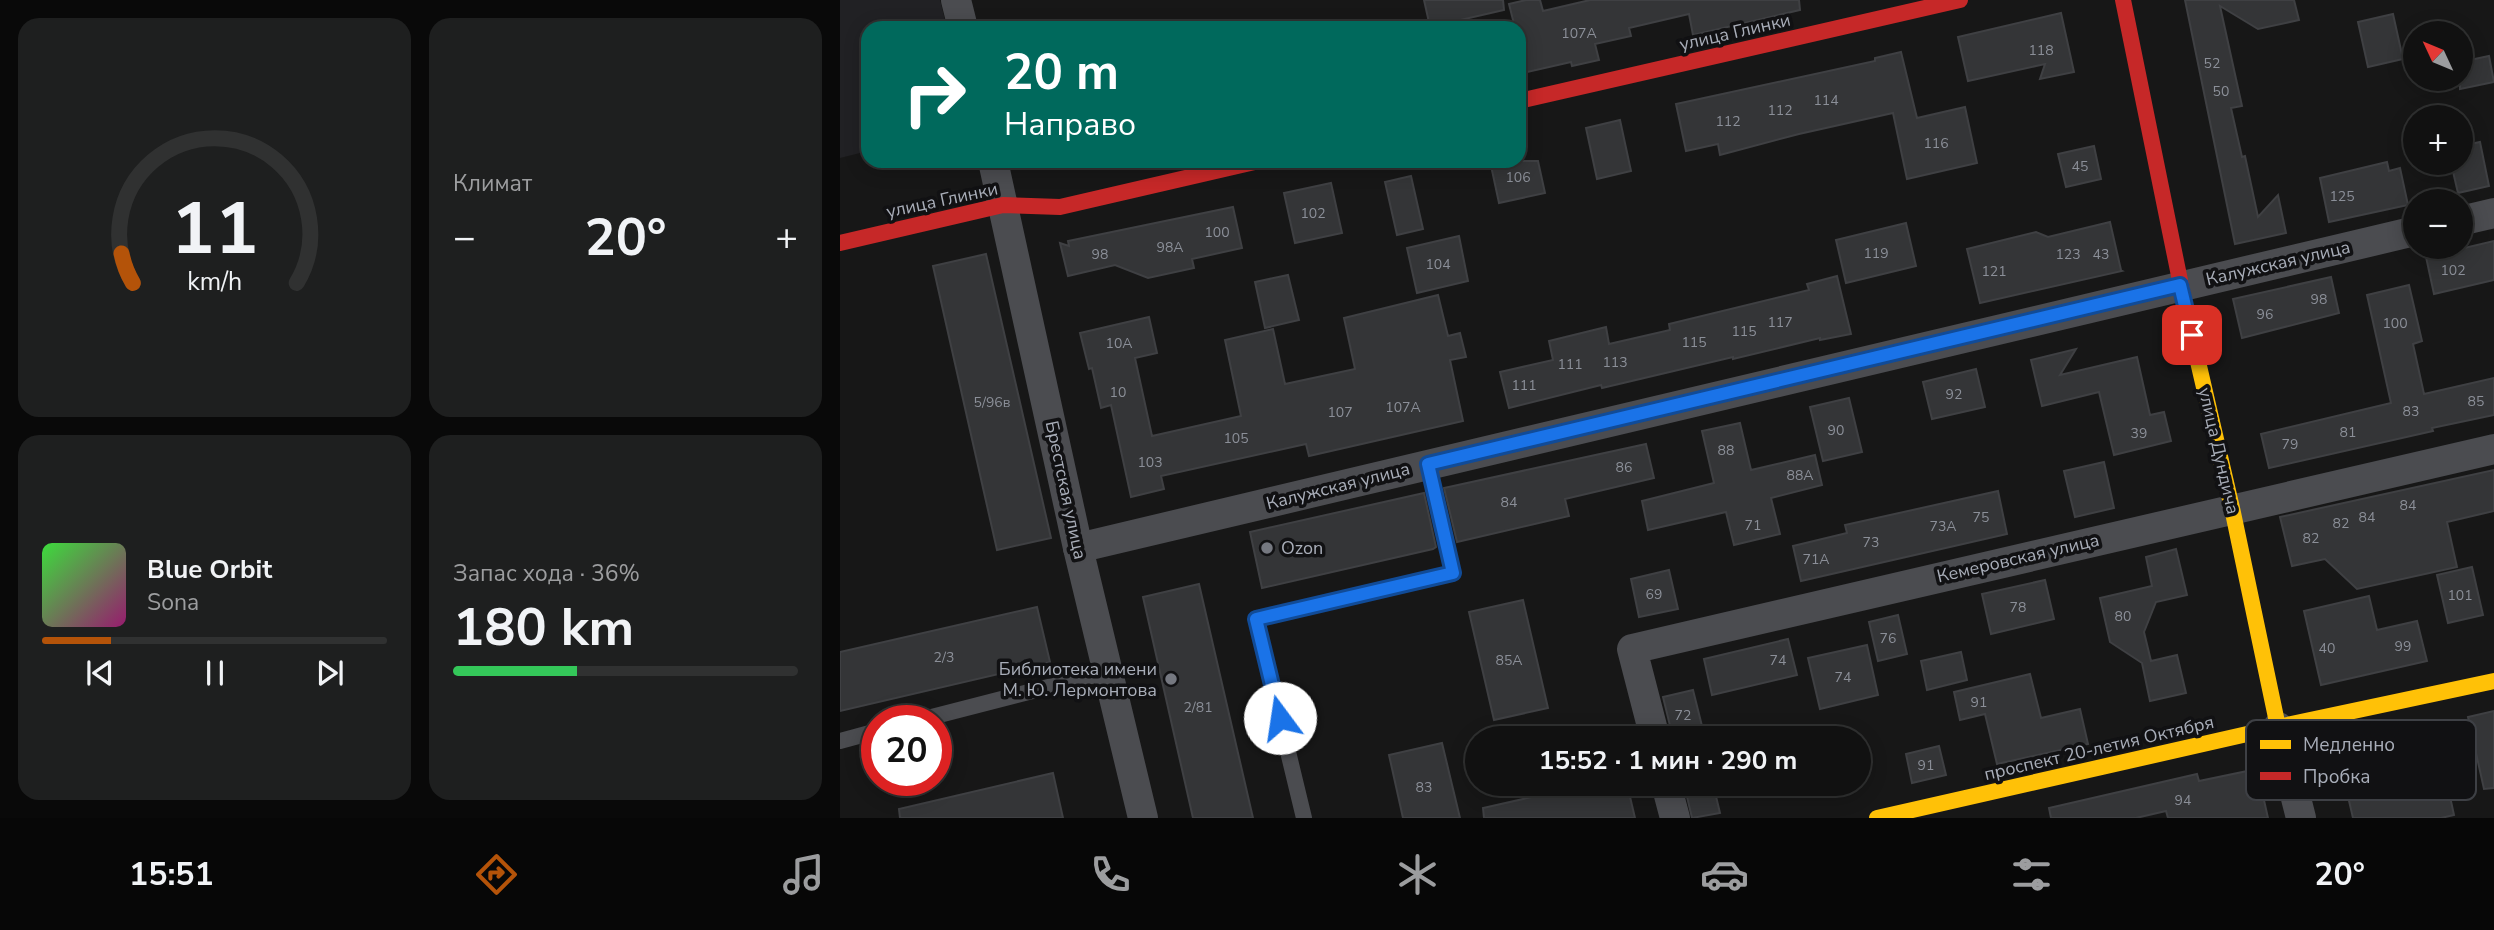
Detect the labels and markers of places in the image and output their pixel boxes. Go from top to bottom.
pin [2162,305,2222,365]
place label: Ozon [1281,536,1323,560]
marker: Ozon [1259,540,1275,556]
place label: Библиотека имени М. Ю. Лермонтова [999,657,1157,702]
marker: Библиотека имени М. Ю. Лермонтова [1163,671,1179,687]

